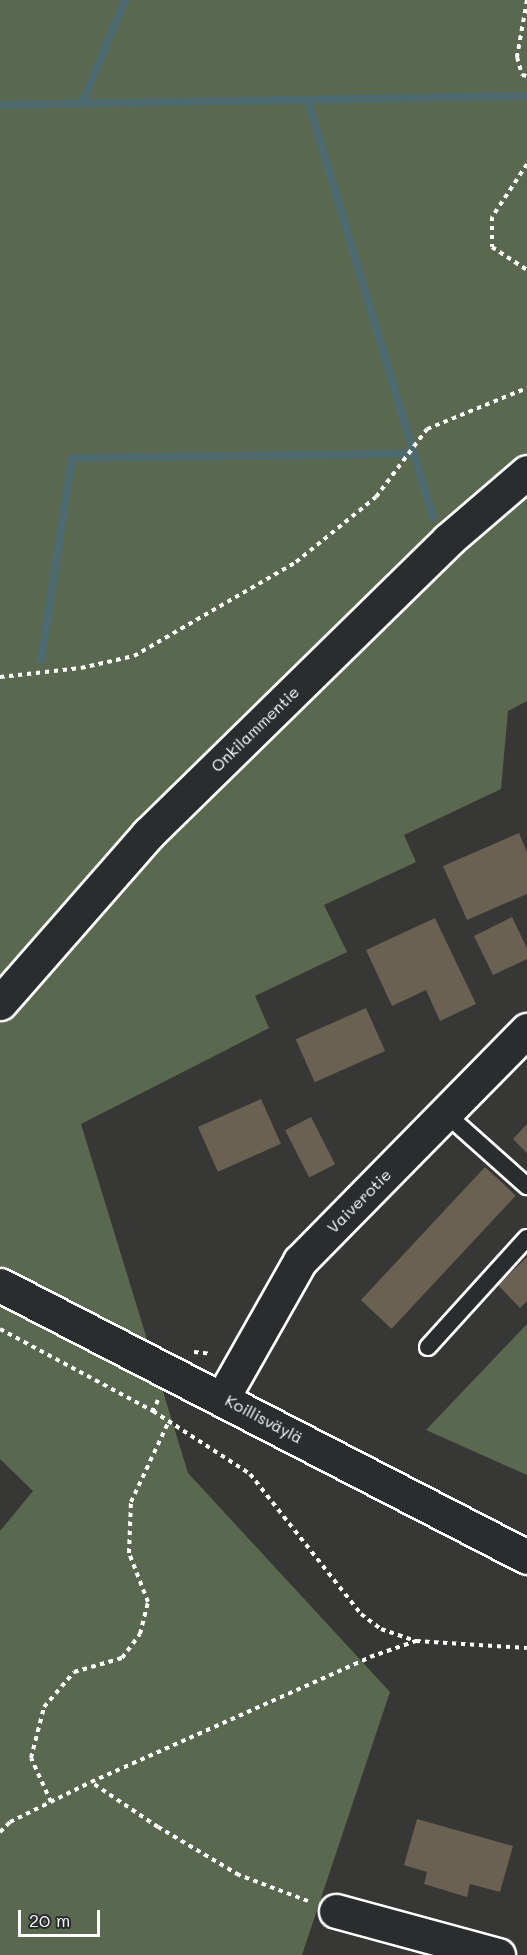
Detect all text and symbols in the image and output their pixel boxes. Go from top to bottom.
street label: Onkilammentie [207,682,303,776]
street label: Vaiverotie [323,1165,395,1237]
street label: Koillisväylä [222,1391,306,1447]
scale bar [21,1898,104,1936]
text: 20 m [29,1908,70,1932]

